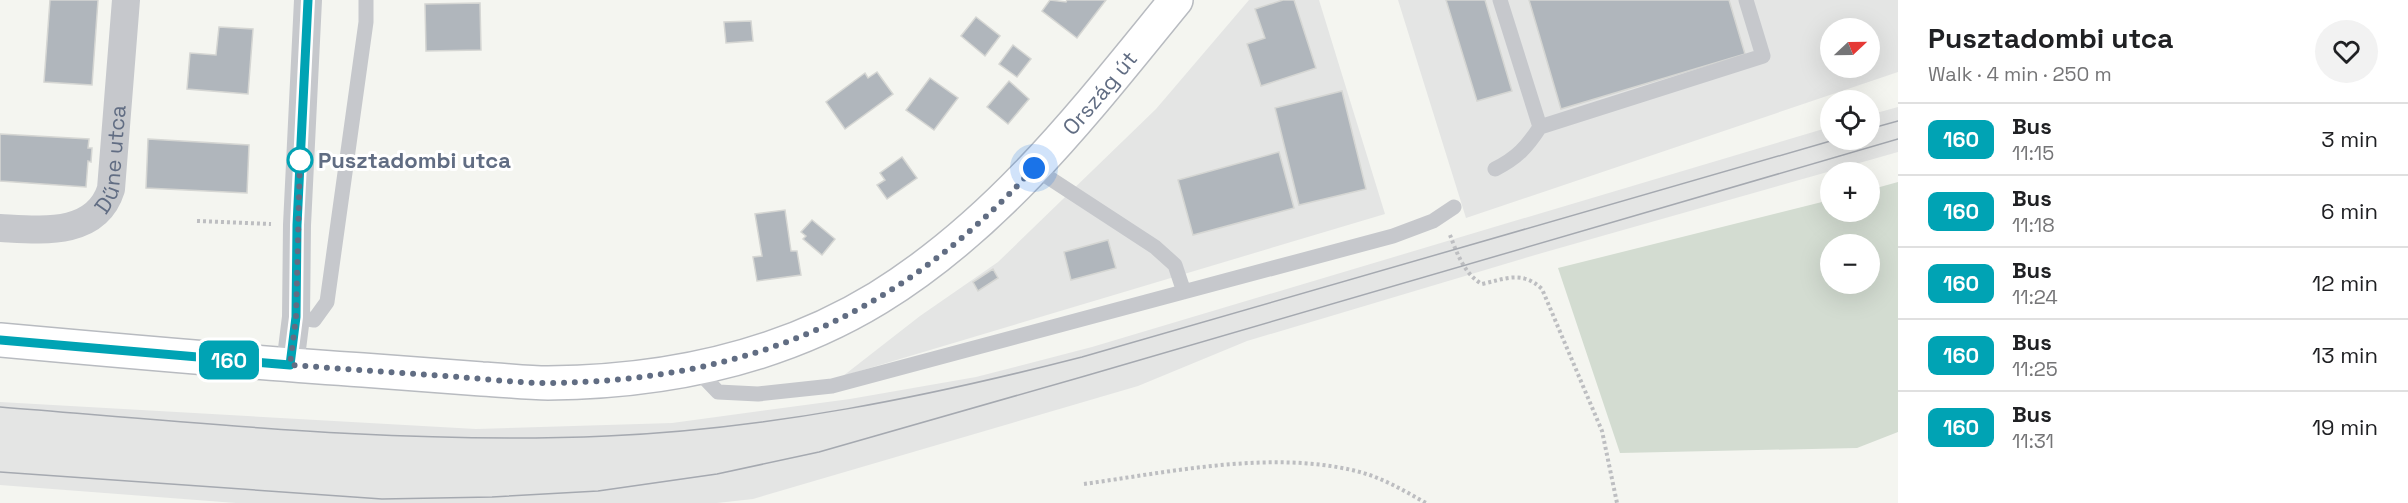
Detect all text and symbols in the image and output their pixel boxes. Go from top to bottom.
north arrow [1820,18,1880,78]
map controls [1820,18,1880,294]
text: Pusztadombi utca [1928,20,2173,56]
button: heart [2315,20,2378,83]
street label: Ország út [1056,45,1143,141]
text: Walk · 4 min · 250 m [1928,61,2112,87]
button: locate [1820,90,1880,150]
street label: Dűne utca [88,104,132,219]
text: Bus [2012,112,2052,140]
text: 3 min [2321,125,2378,153]
text: 160 [1943,126,1979,153]
text: 11:15 [2012,140,2054,166]
place label: Pusztadombi utca [318,146,511,174]
marker: Pusztadombi utca [287,147,313,173]
your location [1019,153,1049,183]
button: + [1820,162,1880,222]
text: Bus [2012,184,2052,212]
text: 6 min [2321,197,2378,225]
text: 160 [1943,198,1979,225]
text: 11:18 [2012,212,2055,238]
button: − [1820,234,1880,294]
text: Bus [2012,256,2052,284]
text: 12 min [2312,269,2378,297]
text: 160 [1943,270,1979,297]
text: 11:24 [2012,284,2058,310]
text: Bus [2012,328,2052,356]
line badge: 160 [194,340,264,380]
text: 13 min [2312,341,2378,369]
text: 160 [1943,342,1979,369]
text: 160 [211,347,247,374]
text: 11:25 [2012,356,2058,382]
text: Bus [2012,400,2052,428]
text: 19 min [2312,413,2378,441]
text: 160 [1943,414,1979,441]
text: 11:31 [2012,428,2054,454]

